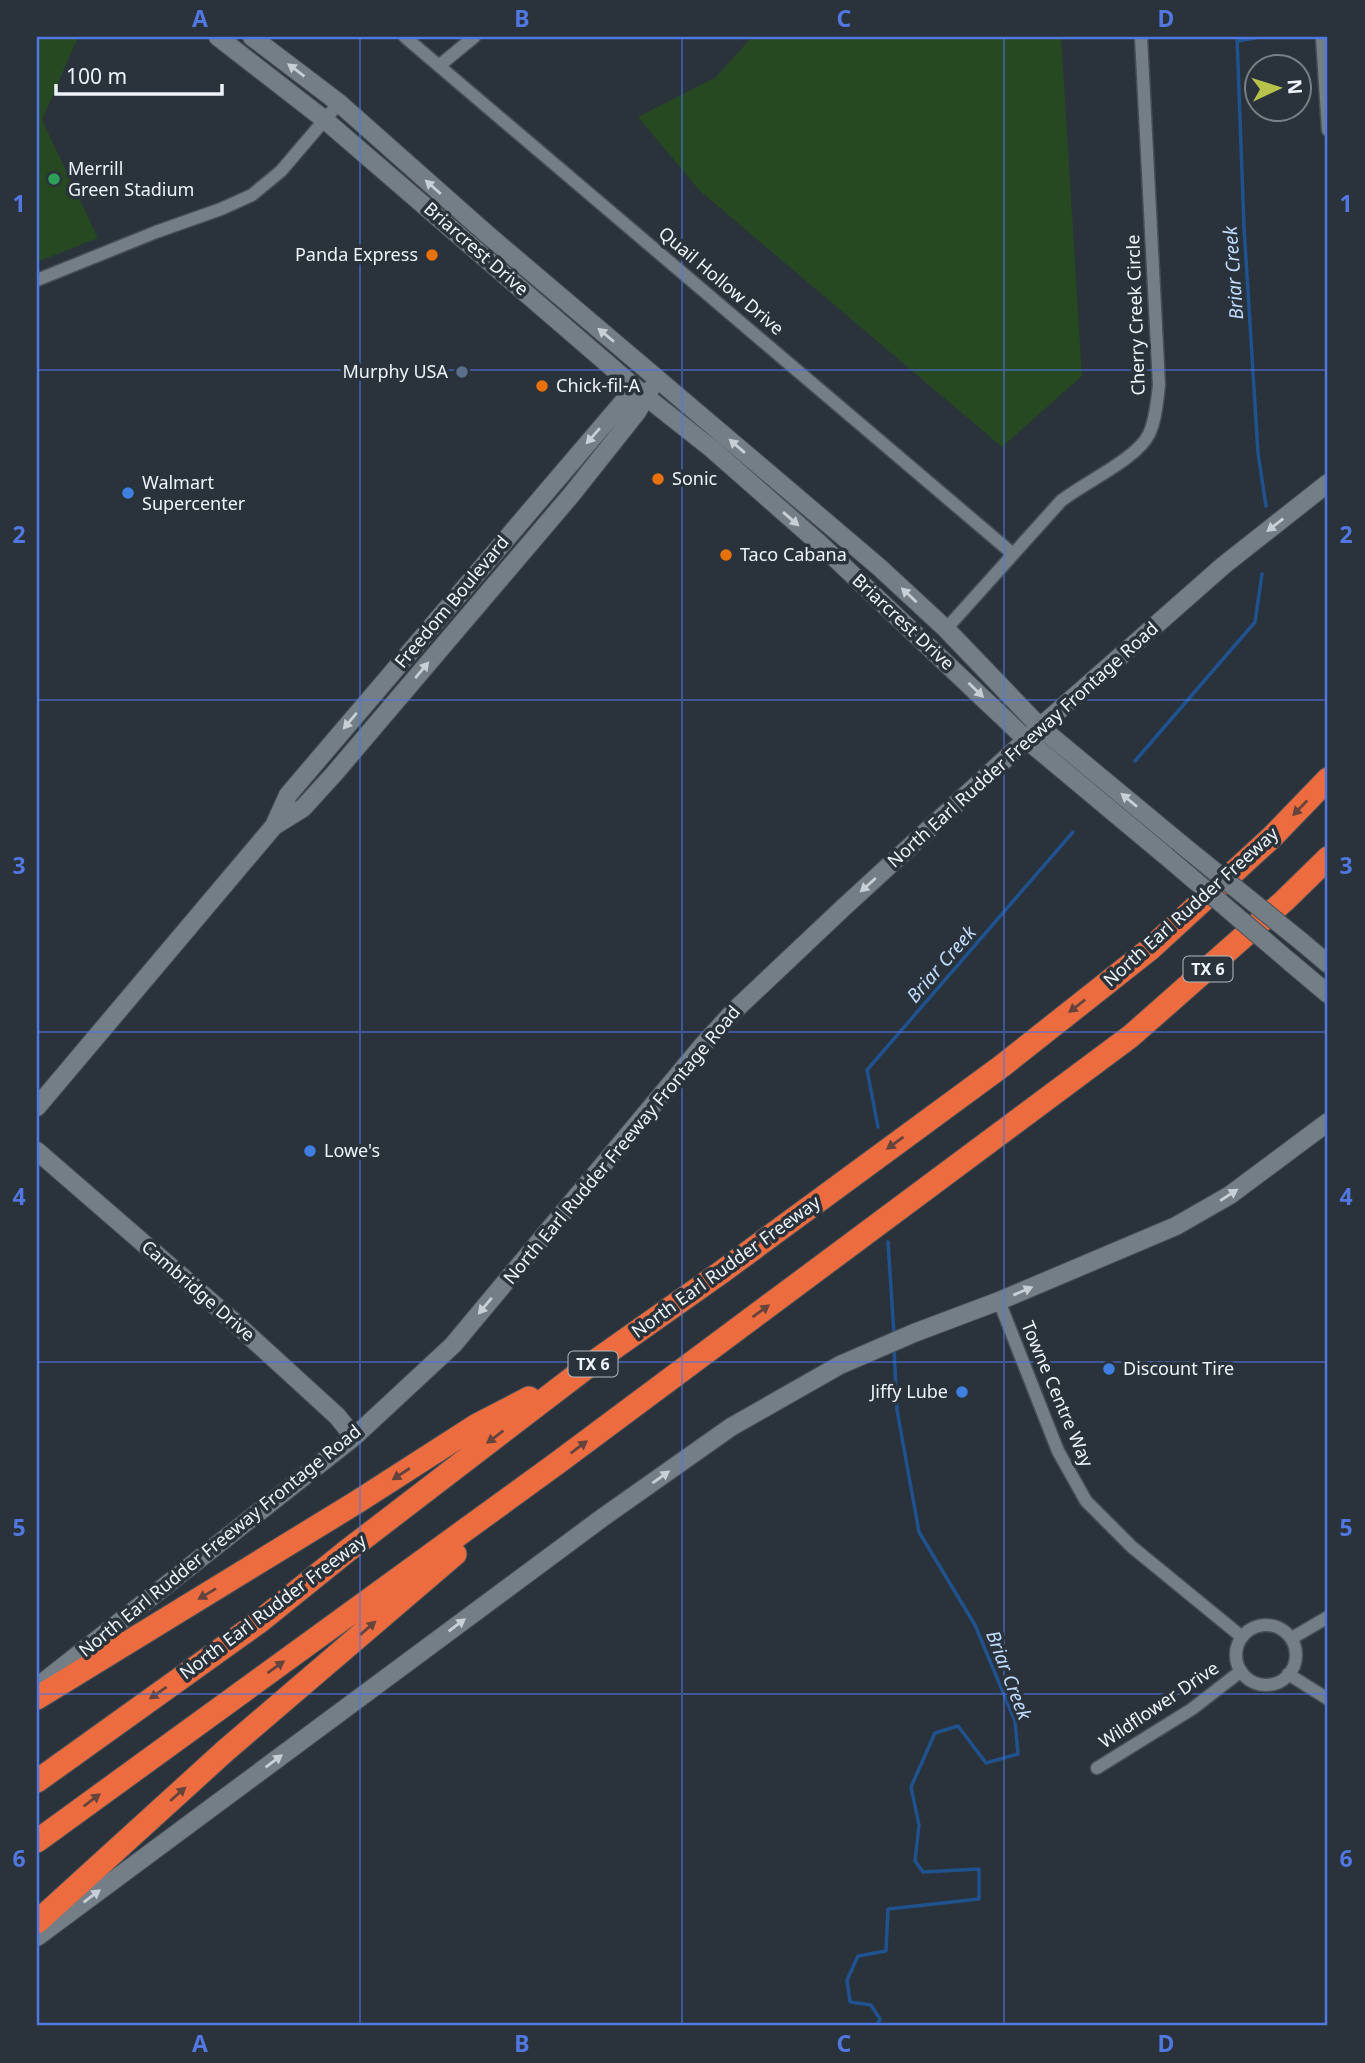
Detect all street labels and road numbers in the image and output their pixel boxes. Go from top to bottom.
street label: Briarcrest Drive [419,196,534,300]
street label: Quail Hollow Drive [654,221,789,340]
street label: Cherry Creek Circle [1120,234,1150,396]
street label: Freedom Boulevard [389,530,514,673]
street label: Briarcrest Drive [848,568,960,675]
street label: North Earl Rudder Freeway Frontage Road [882,616,1163,872]
street label: North Earl Rudder Freeway [1098,821,1284,991]
road number: TX 6 [1184,956,1232,981]
street label: North Earl Rudder Freeway Frontage Road [499,1001,745,1289]
street label: North Earl Rudder Freeway [628,1191,824,1343]
street label: Cambridge Drive [137,1234,260,1346]
street label: Towne Centre Way [1016,1317,1100,1471]
road number: TX 6 [568,1352,618,1376]
street label: North Earl Rudder Freeway Frontage Road [75,1420,365,1662]
street label: North Earl Rudder Freeway [176,1530,370,1684]
street label: Wildflower Drive [1094,1655,1223,1753]

